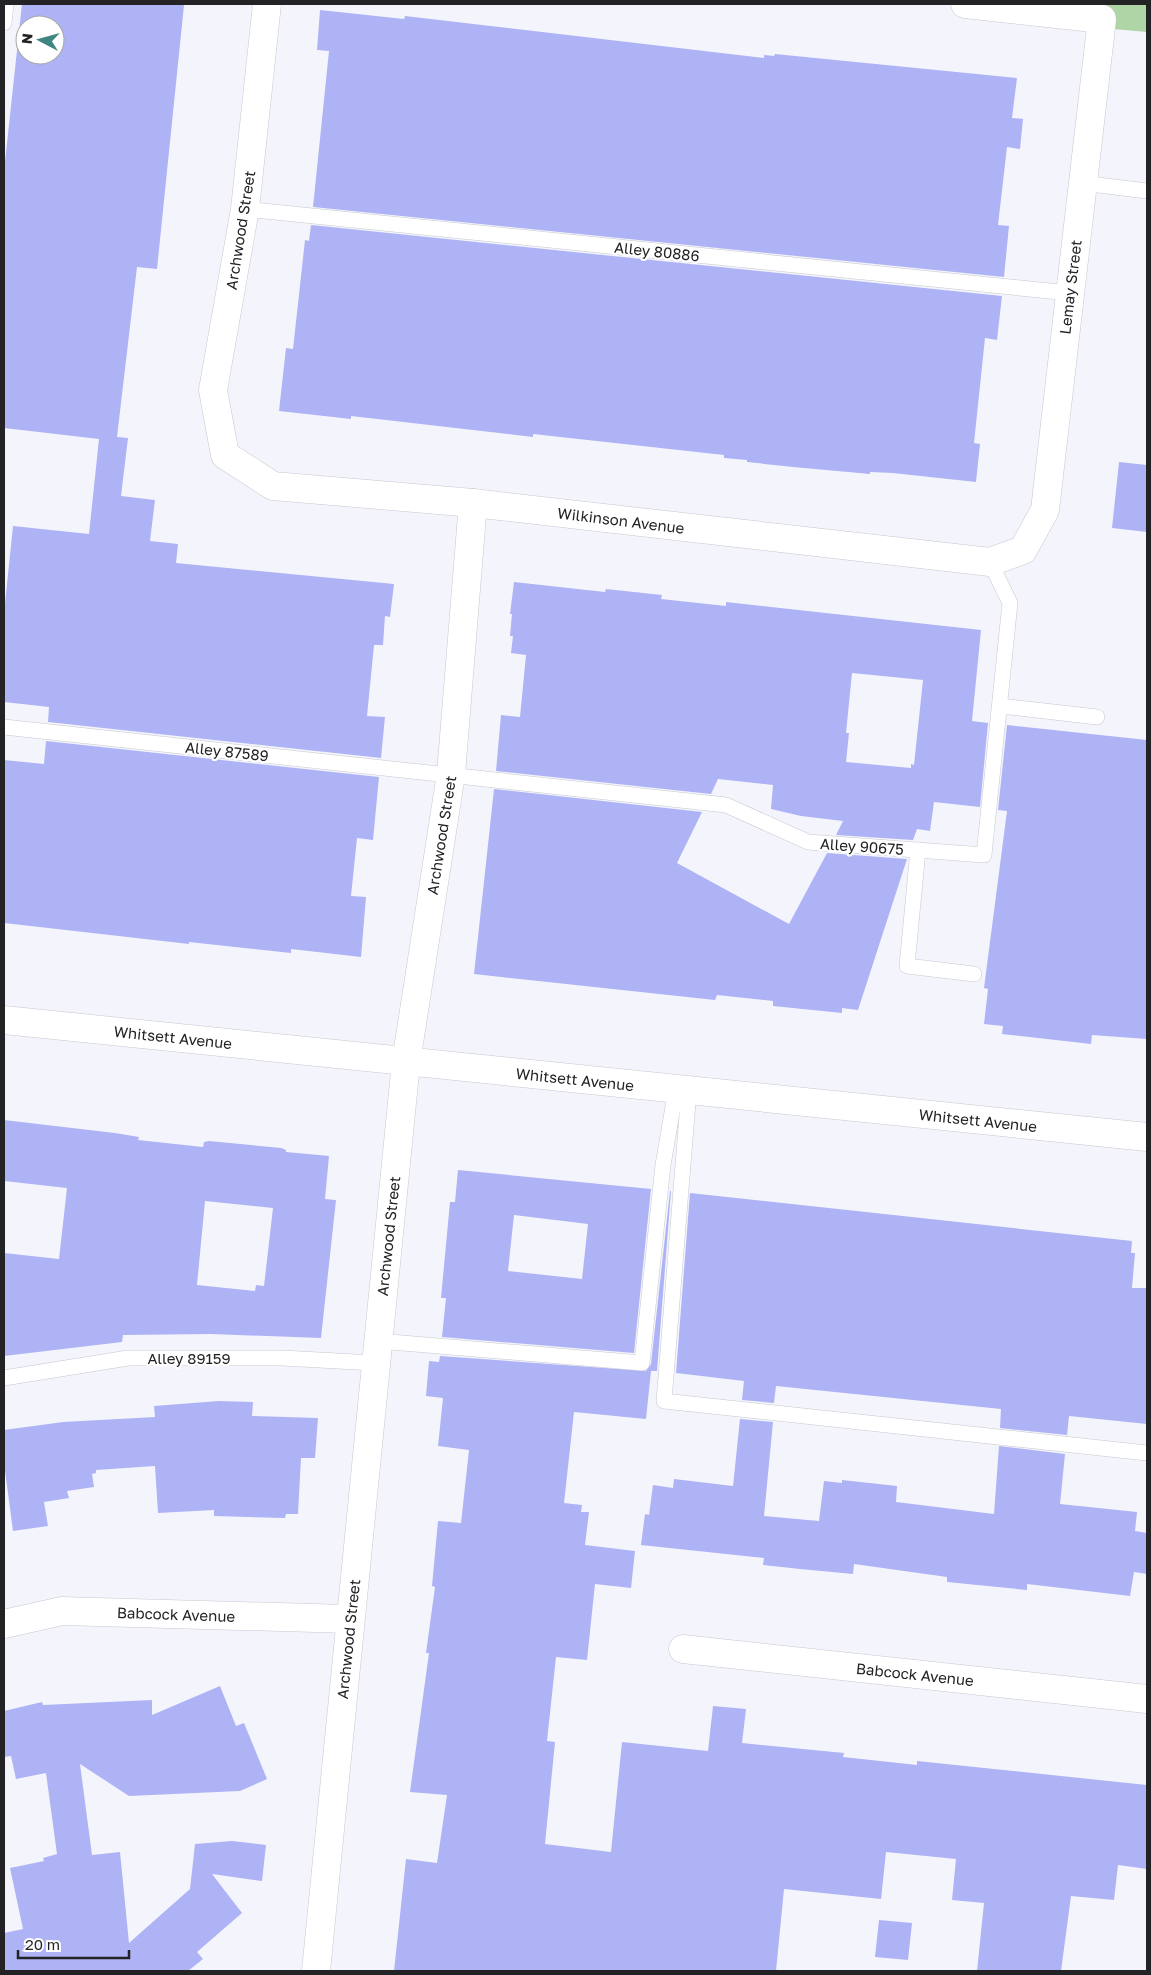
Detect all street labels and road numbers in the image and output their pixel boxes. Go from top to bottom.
street label: Archwood Street [222,169,258,291]
street label: Alley 80886 [614,238,700,264]
street label: Lemay Street [1055,239,1085,335]
street label: Wilkinson Avenue [556,503,686,537]
street label: Alley 87589 [184,738,270,764]
street label: Archwood Street [423,774,459,896]
street label: Alley 90675 [820,834,904,858]
street label: Whitsett Avenue [113,1022,233,1052]
street label: Whitsett Avenue [515,1064,635,1094]
street label: Whitsett Avenue [918,1105,1038,1135]
street label: Archwood Street [373,1175,403,1297]
street label: Alley 89159 [147,1349,231,1367]
street label: Archwood Street [333,1578,363,1700]
street label: Babcock Avenue [117,1603,236,1625]
street label: Babcock Avenue [855,1659,975,1689]

